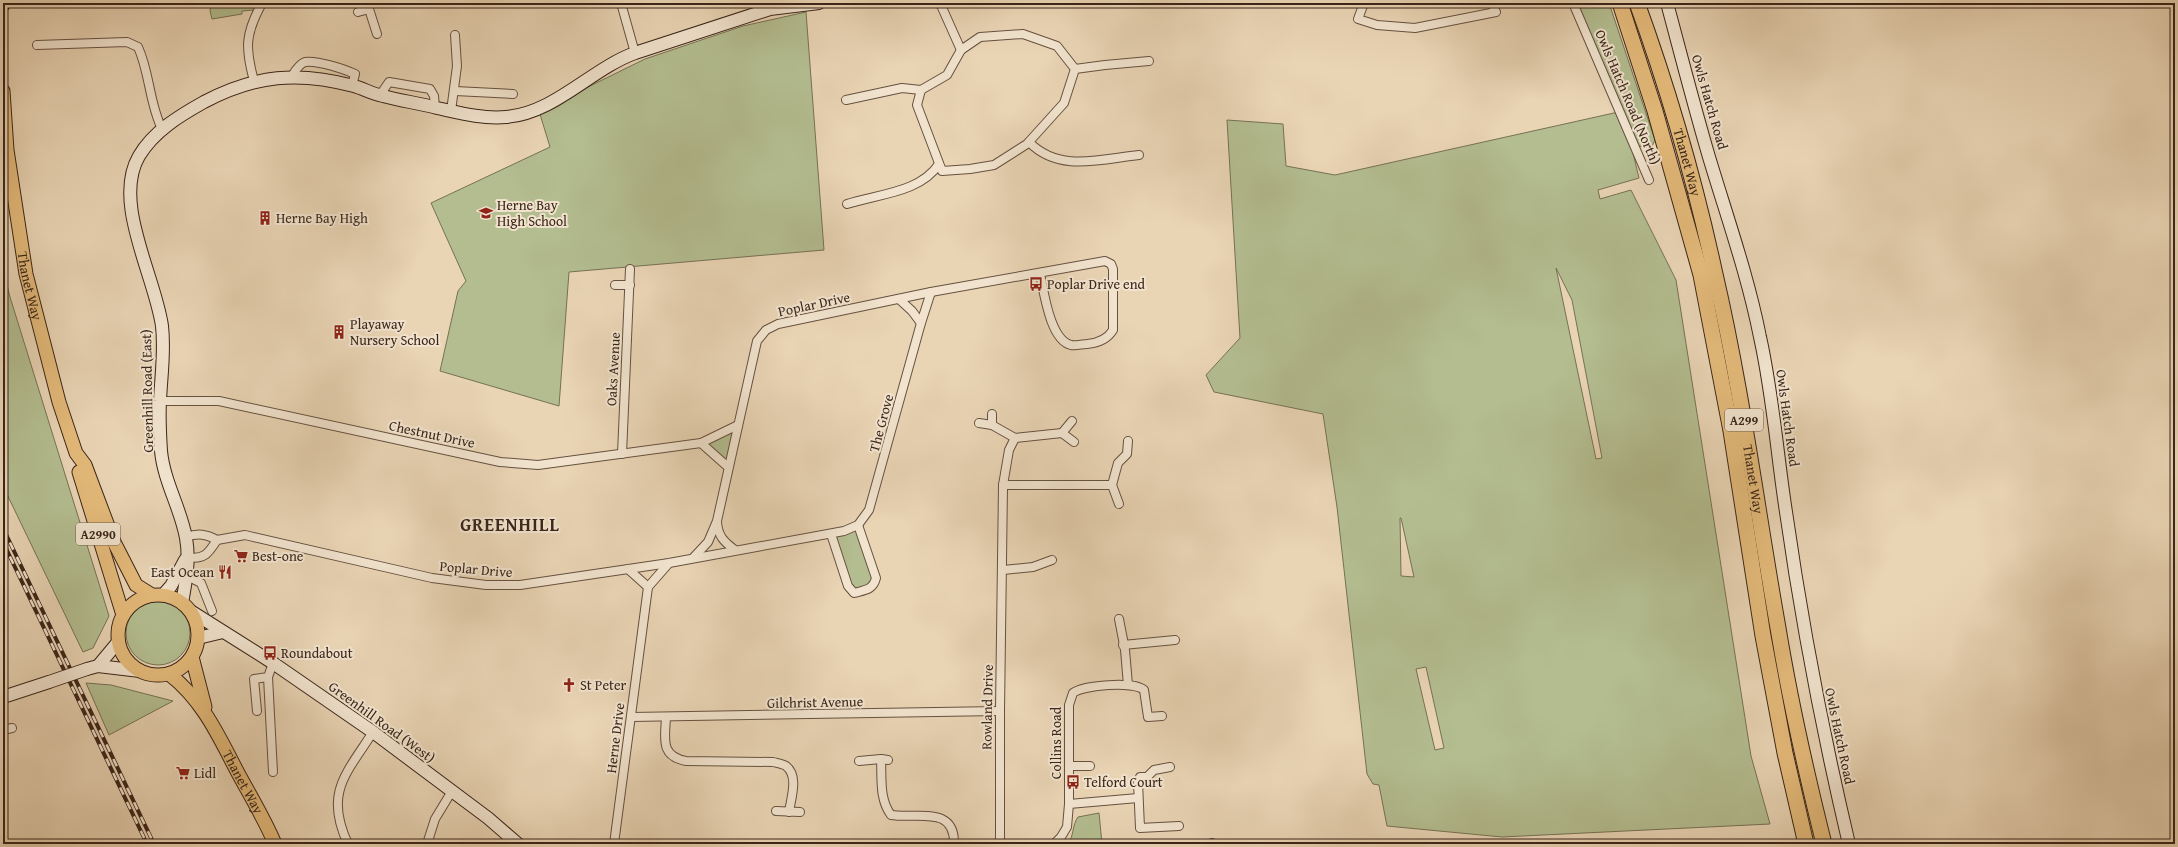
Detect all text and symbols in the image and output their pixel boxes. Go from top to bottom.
street label: Owls Hatch Road (North) [1590,26,1666,168]
street label: Owls Hatch Road [1687,52,1733,152]
street label: Thanet Way [1668,126,1706,198]
place label: Herne Bay High School [497,195,567,231]
school or university icon: Herne Bay High School [478,205,494,221]
place label: Herne Bay High [276,208,368,228]
building icon: Herne Bay High [257,210,273,226]
street label: Thanet Way [13,250,48,322]
place label: Poplar Drive end [1047,274,1146,294]
bus stop icon: Poplar Drive end [1028,276,1044,292]
street label: Poplar Drive [776,287,852,321]
place label: Playaway Nursery School [350,314,439,350]
building icon: Playaway Nursery School [331,324,347,340]
street label: Greenhill Road (East) [136,329,158,453]
street label: Oaks Avenue [601,331,625,406]
street label: Owls Hatch Road [1771,368,1805,468]
street label: The Grove [864,391,898,454]
road number: A299 [1725,409,1763,431]
street label: Chestnut Drive [387,415,477,453]
street label: Thanet Way [1738,443,1769,515]
district label: GREENHILL [460,511,560,538]
road number: A2990 [76,523,120,545]
place label: Best-one [252,546,304,566]
supermarket icon: Best-one [233,548,249,564]
street label: Poplar Drive [439,556,514,582]
place label: East Ocean [151,562,214,582]
restaurant icon: East Ocean [217,564,233,580]
place label: Roundabout [281,643,353,663]
bus stop icon: Roundabout [262,645,278,661]
street label: Rowland Drive [976,664,998,750]
place label: St Peter [580,675,626,695]
street label: Greenhill Road (West) [325,676,439,768]
church icon: St Peter [561,677,577,693]
street label: Owls Hatch Road [1820,686,1860,787]
street label: Gilchrist Avenue [767,691,864,713]
street label: Herne Drive [601,701,629,774]
street label: Collins Road [1046,706,1066,779]
street label: Thanet Way [218,746,269,817]
place label: Lidl [194,763,216,783]
supermarket icon: Lidl [175,765,191,781]
place label: Telford Court [1084,772,1163,792]
bus stop icon: Telford Court [1065,774,1081,790]

